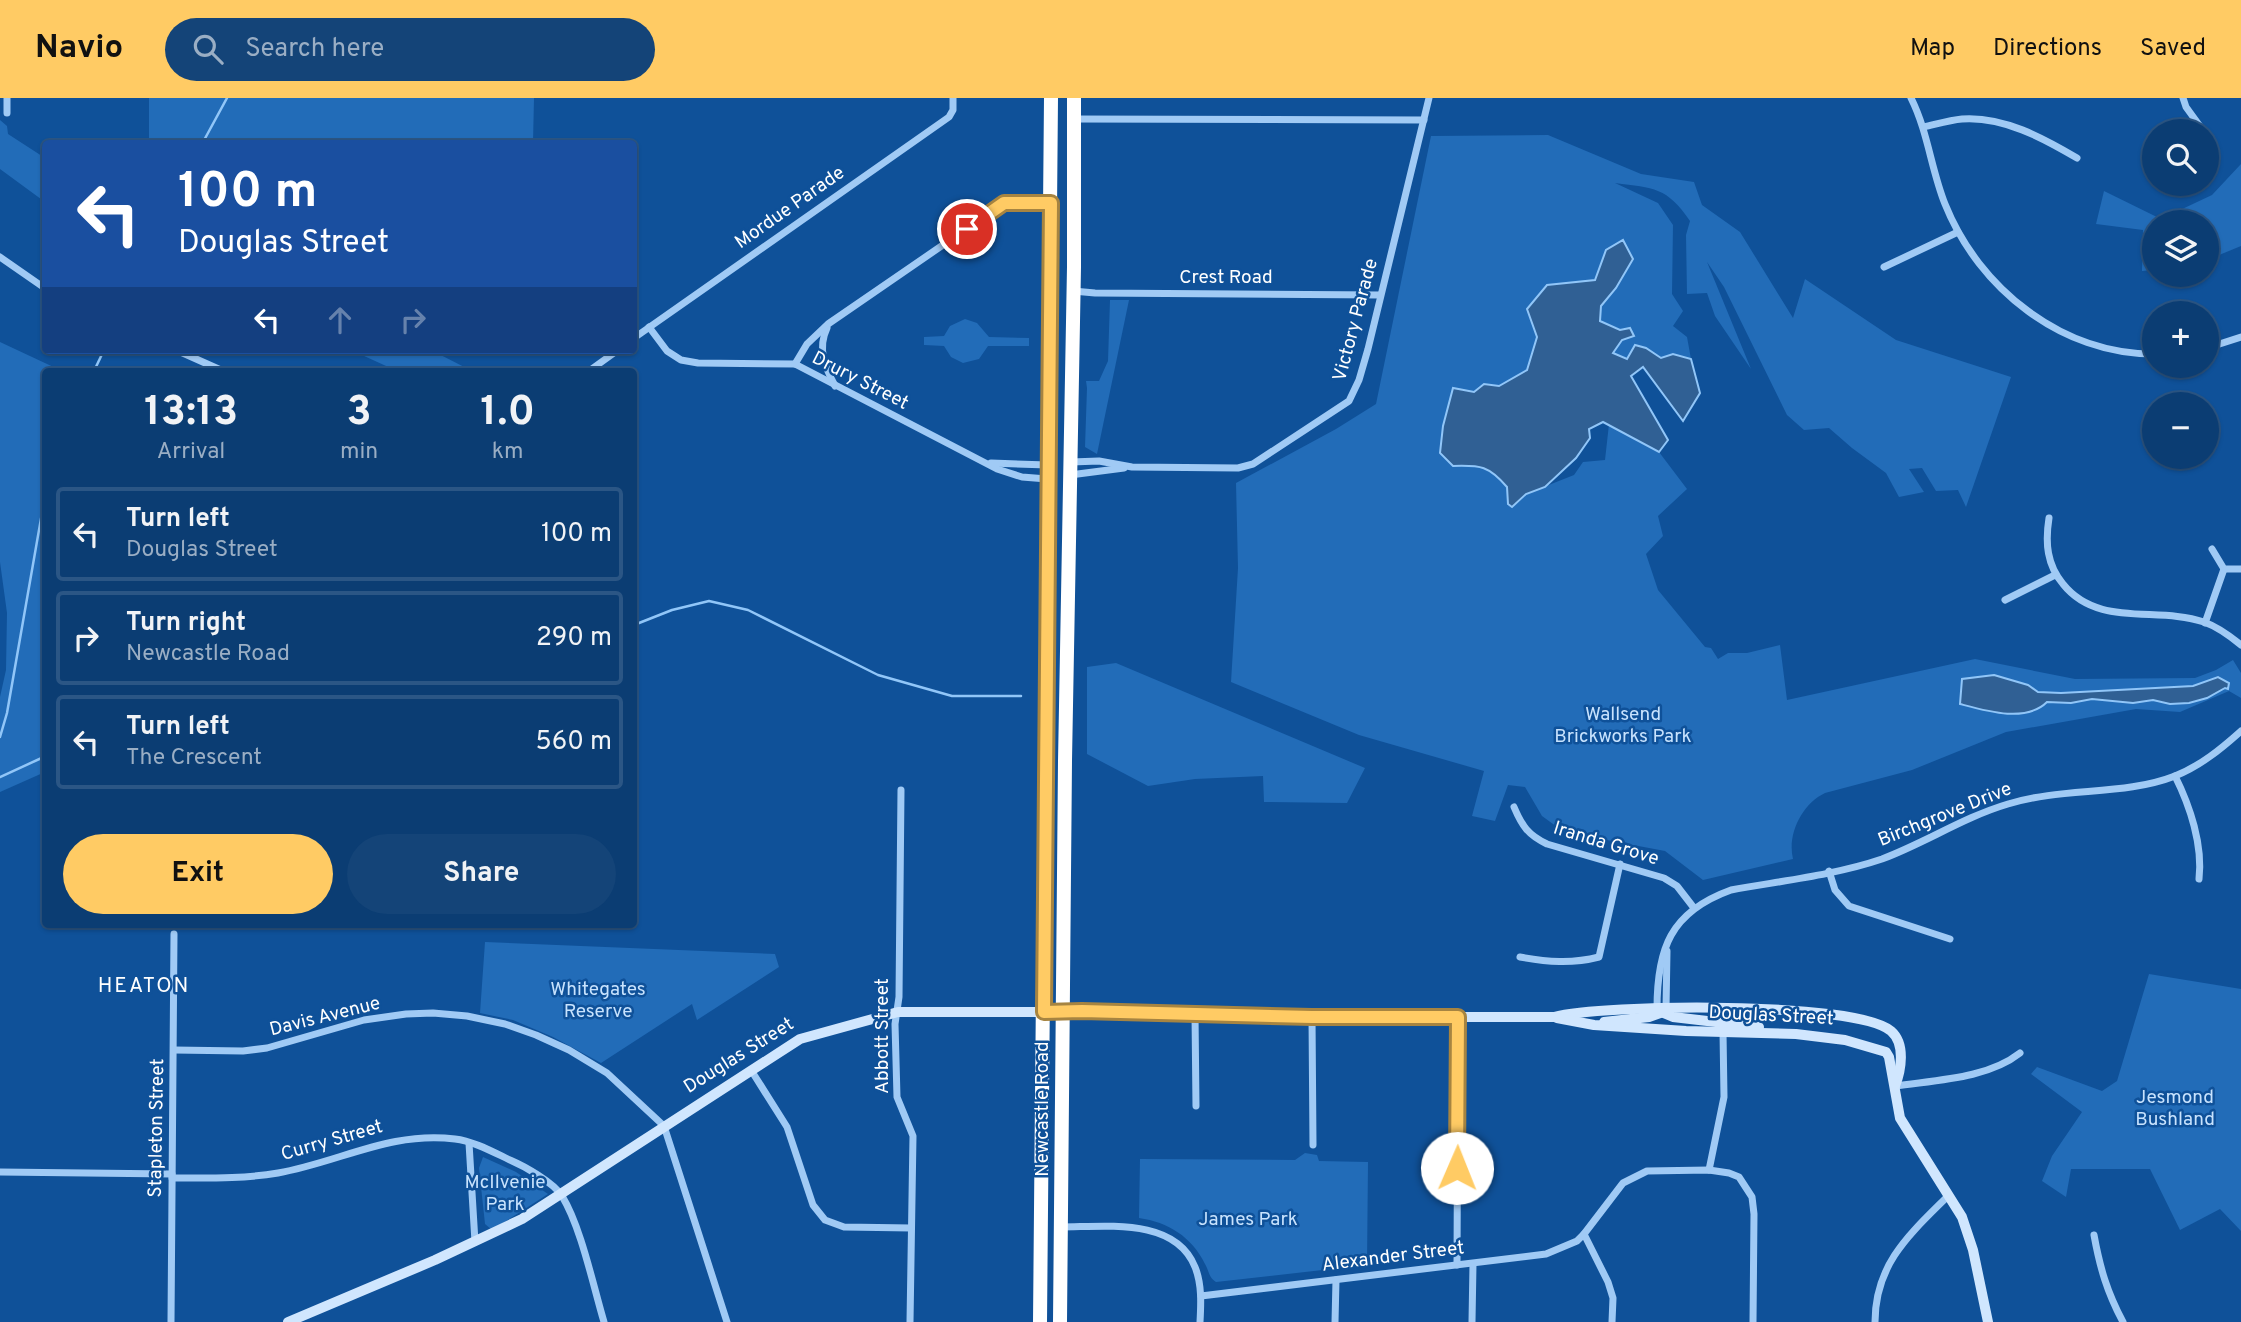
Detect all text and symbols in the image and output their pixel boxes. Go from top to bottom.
search box [165,18,655,81]
text: Navio [35,28,123,70]
icon: search [189,30,227,68]
text: Search here [245,33,384,66]
text: Map [1910,34,1955,64]
text: Directions [1993,34,2102,64]
text: Saved [2140,34,2206,64]
map controls [2142,119,2219,469]
button: search [2142,119,2219,196]
street label: Mordue Parade [730,161,850,255]
text: 100 m [178,163,317,225]
icon: left [63,168,154,259]
pin [937,199,997,259]
icon: arrive [948,210,986,248]
button: layers [2142,210,2219,287]
text: Douglas Street [178,224,389,264]
street label: Victory Parade [1328,256,1384,384]
street label: Crest Road [1179,266,1273,290]
icon: left [248,301,286,339]
icon: ahead [321,301,359,339]
icon: right [394,301,432,339]
button: + [2142,301,2219,378]
street label: Drury Street [808,346,912,416]
text: 13:13 [144,387,238,440]
text: 3 [347,387,372,440]
text: 1.0 [480,387,535,440]
button: − [2142,392,2219,469]
text: Arrival [157,438,225,467]
text: min [340,438,378,467]
text: km [492,438,524,467]
text: Turn left [126,503,230,536]
icon: left [67,515,105,553]
text: 100 m [541,518,612,551]
text: Douglas Street [126,536,278,565]
text: Turn right [126,607,246,640]
icon: right [67,619,105,657]
text: 290 m [536,622,612,655]
text: Newcastle Road [126,640,290,669]
park label: Wallsend Brickworks Park [1554,703,1692,749]
text: Turn left [126,711,230,744]
icon: left [67,723,105,761]
text: 560 m [536,726,612,759]
text: The Crescent [126,744,262,773]
street label: Birchgrove Drive [1875,777,2015,853]
street label: Iranda Grove [1550,817,1662,871]
button: Exit [63,834,333,914]
button: Share [347,834,616,914]
district label: HEATON [98,973,190,1000]
park label: Whitegates Reserve [550,978,646,1024]
street label: Abbott Street [871,978,895,1094]
street label: Davis Avenue [267,992,383,1042]
street label: Douglas Street [1708,1001,1834,1031]
street label: Douglas Street [679,1013,799,1099]
street label: Newcastle Road [1031,1041,1055,1177]
street label: Stapleton Street [144,1058,170,1198]
park label: Jesmond Bushland [2135,1086,2215,1132]
street label: Curry Street [278,1115,386,1167]
position arrow [1420,1131,1494,1205]
park label: McIlvenie Park [465,1171,545,1217]
park label: James Park [1198,1208,1298,1232]
street label: Alexander Street [1320,1236,1466,1278]

